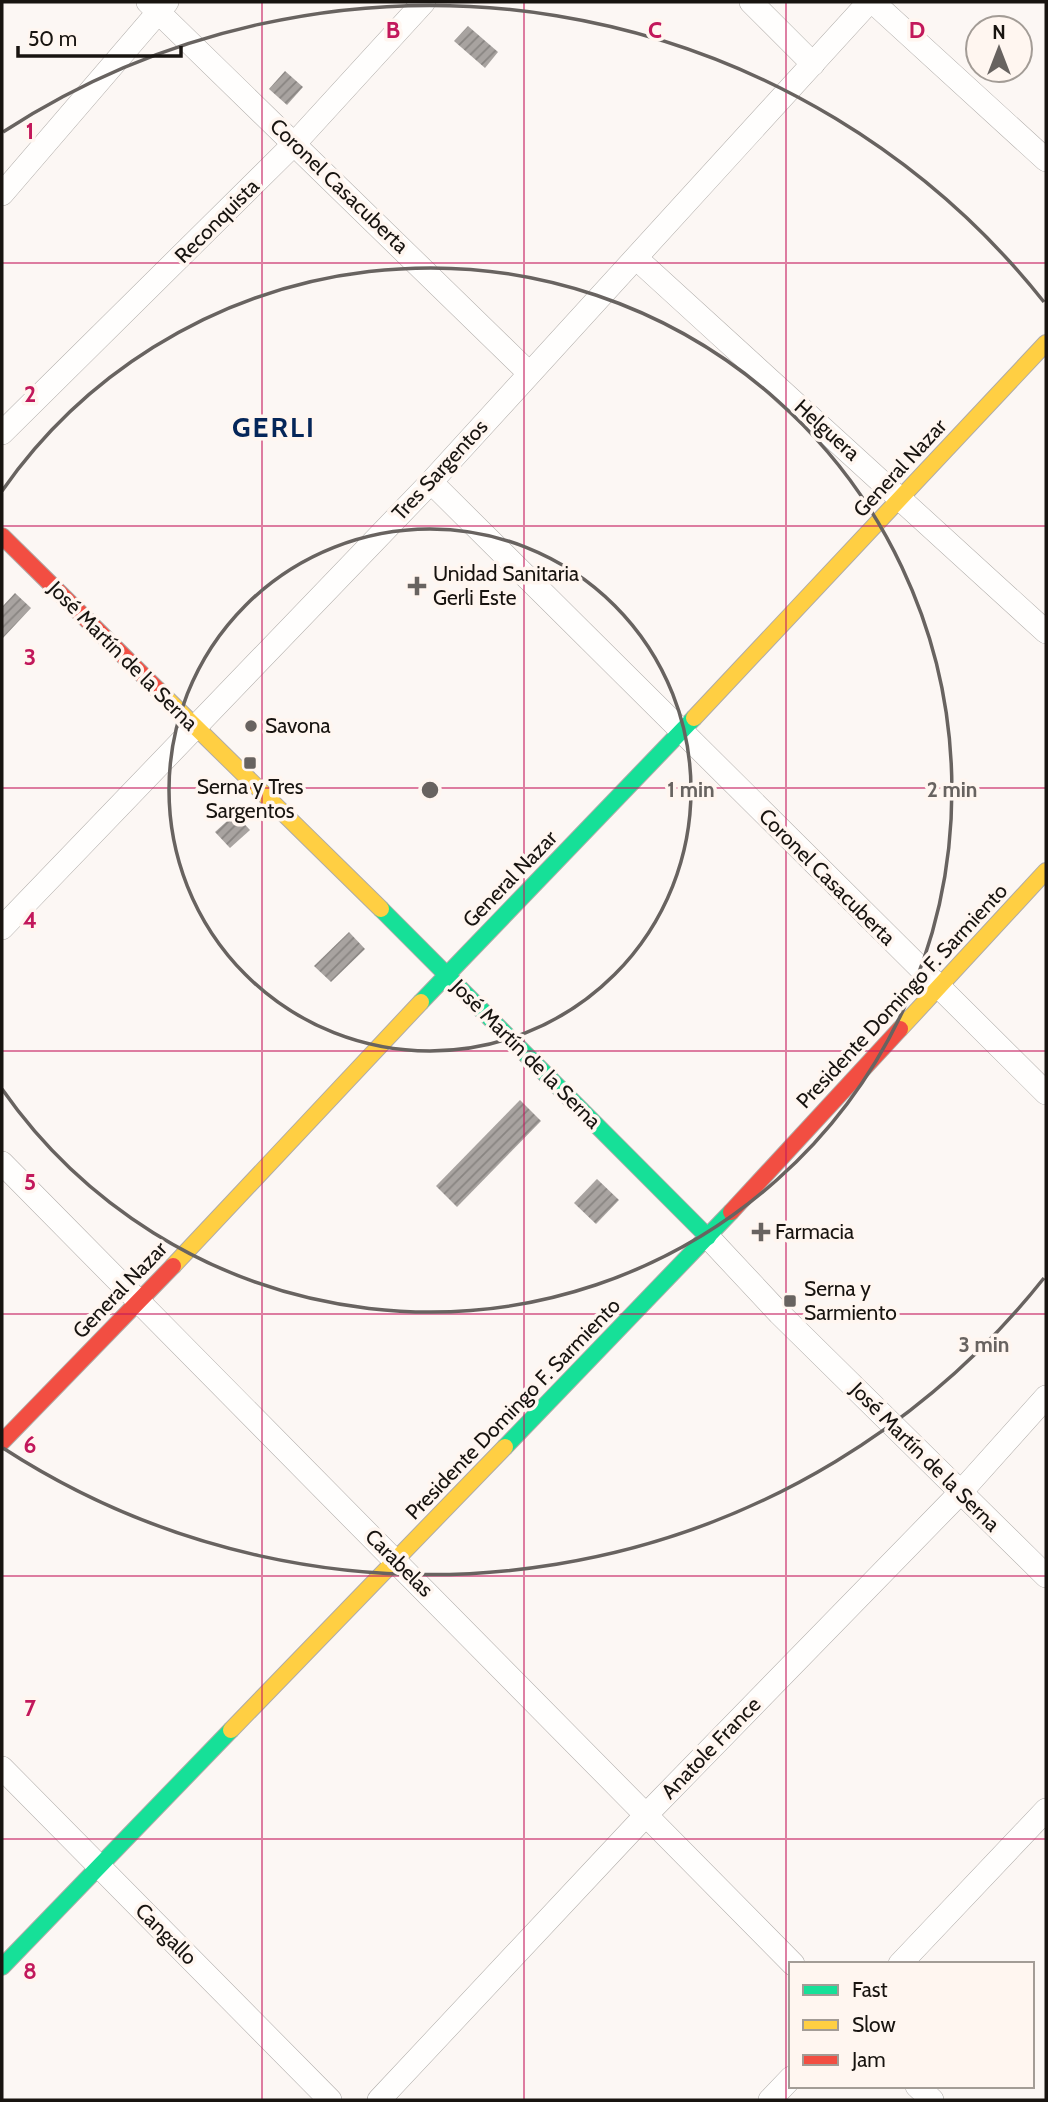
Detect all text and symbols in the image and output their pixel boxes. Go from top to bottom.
scale bar [18,14,180,58]
north arrow [964,14,1034,84]
text: B [386,16,400,44]
text: C [648,16,662,44]
text: D [909,16,925,44]
text: N [992,21,1006,44]
text: 50 m [28,26,77,51]
street label: Coronel Casacuberta [265,113,414,258]
text: 1 [26,117,34,145]
street label: Reconquista [169,173,264,268]
text: 2 [24,380,36,408]
street label: Helguera [790,394,865,465]
district label: GERLI [232,410,316,444]
street label: General Nazar [848,413,952,522]
street label: Tres Sargentos [387,414,493,525]
place label: Unidad Sanitaria Gerli Este [433,561,579,610]
street label: José Martín de la Serna [43,575,203,735]
marker: Unidad Sanitaria Gerli Este [407,576,427,596]
text: 3 [24,643,36,671]
place label: Savona [265,713,330,738]
marker: Savona [243,718,259,734]
marker: Serna y Tres Sargentos [242,755,258,771]
place label: Serna y Tres Sargentos [197,774,304,823]
text: 1 min [667,777,715,802]
text: 2 min [927,777,977,802]
centre of rings [418,778,442,802]
street label: Coronel Casacuberta [754,803,901,950]
street label: General Nazar [457,825,562,932]
street label: Presidente Domingo F. Sarmiento [791,878,1012,1113]
text: 4 [23,906,37,934]
street label: José Martín de la Serna [446,973,606,1133]
text: 5 [24,1168,36,1196]
place label: Farmacia [775,1219,854,1244]
marker: Farmacia [753,1224,769,1240]
street label: General Nazar [67,1236,172,1343]
place label: Serna y Sarmiento [804,1276,897,1325]
street label: Presidente Domingo F. Sarmiento [400,1293,625,1524]
marker: Serna y Sarmiento [782,1293,798,1309]
text: 3 min [959,1332,1009,1357]
street label: José Martín de la Serna [845,1376,1005,1536]
text: 6 [24,1431,36,1459]
street label: Carabelas [360,1523,439,1602]
street label: Anatole France [656,1691,766,1804]
text: 7 [24,1694,36,1722]
street label: Cangallo [130,1898,202,1970]
text: 8 [23,1957,37,1985]
legend [789,1962,1034,2088]
text: Fast [852,1977,888,2002]
text: Slow [852,2012,896,2037]
text: Jam [851,2047,886,2072]

